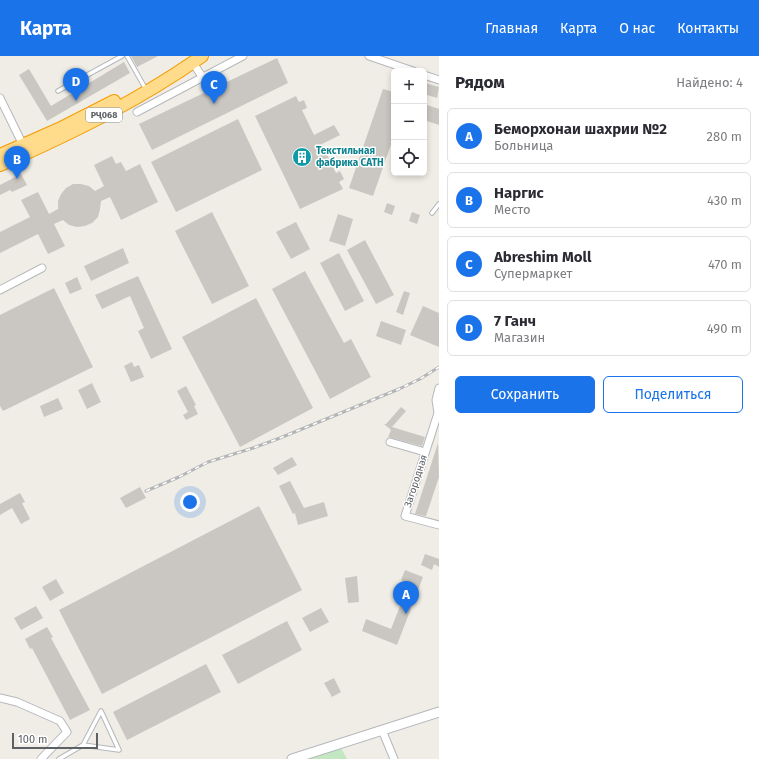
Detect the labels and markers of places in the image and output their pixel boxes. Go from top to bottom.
pin: D [63,68,89,101]
pin: C [201,71,227,104]
place label: Текстильная фабрика САТН [316,145,384,169]
pin: B [4,146,30,179]
building icon: Текстильная фабрика САТН [291,146,313,168]
pin: A [393,581,419,614]

